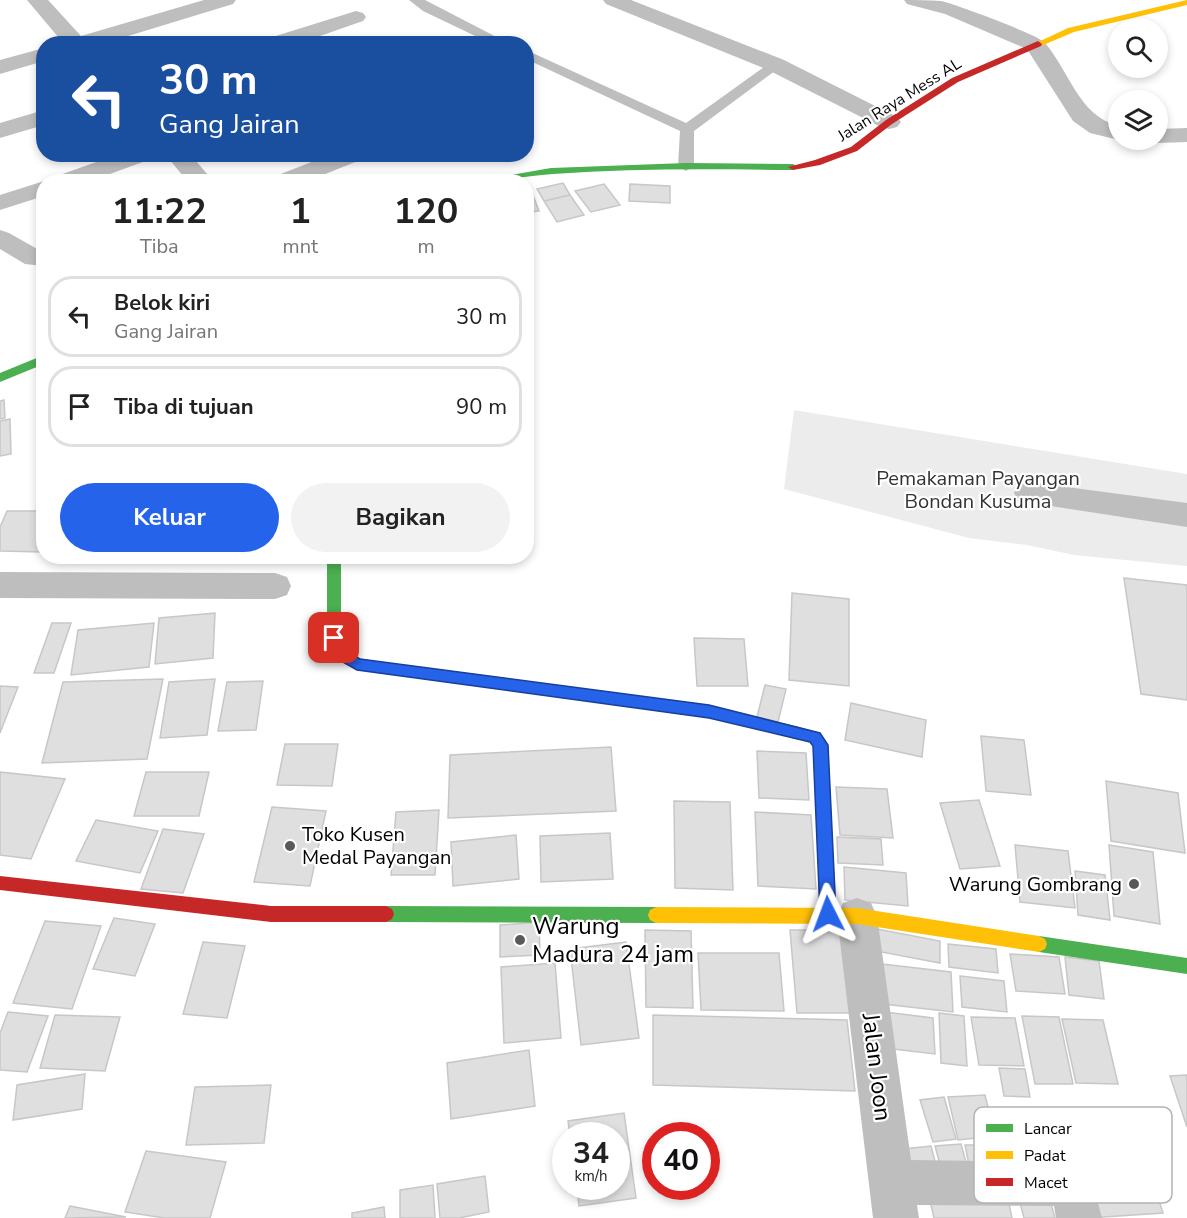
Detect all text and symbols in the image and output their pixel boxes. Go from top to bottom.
map controls [1108,18,1168,150]
button: search [1108,18,1168,78]
text: 30 m [159,52,258,109]
street label: Jalan Raya Mess AL [833,53,966,147]
icon: left [60,60,138,138]
button: layers [1108,90,1168,150]
text: Gang Jairan [159,106,300,143]
text: 11:22 [112,187,207,236]
text: 1 [289,187,311,236]
text: 120 [394,187,458,236]
text: Tiba [140,233,179,260]
text: mnt [283,233,318,260]
text: m [417,233,435,260]
text: Belok kiri [114,288,210,318]
icon: left [63,300,96,333]
text: 30 m [456,302,507,332]
text: Gang Jairan [114,318,218,345]
icon: arrive [63,390,96,423]
text: Tiba di tujuan [114,392,254,422]
text: 90 m [456,392,507,422]
park label: Pemakaman Payangan Bondan Kusuma [876,465,1080,515]
button: Keluar [60,483,279,552]
button: Bagikan [291,483,510,552]
pin [308,612,359,663]
icon: arrive [317,621,350,654]
place label: Toko Kusen Medal Payangan [302,821,451,871]
marker: Toko Kusen Medal Payangan [283,839,297,853]
place label: Warung Gombrang [949,871,1122,898]
marker: Warung Gombrang [1127,877,1141,891]
position arrow [796,882,860,946]
place label: Warung Madura 24 jam [532,910,694,970]
marker: Warung Madura 24 jam [513,933,527,947]
street label: Jalan Joon [854,1010,899,1123]
legend [974,1107,1172,1203]
text: Lancar [1024,1118,1072,1140]
speed limit sign: 40 [642,1122,720,1200]
text: 34 [573,1133,609,1174]
text: Padat [1024,1145,1066,1167]
text: km/h [574,1166,608,1186]
text: Macet [1024,1172,1068,1194]

